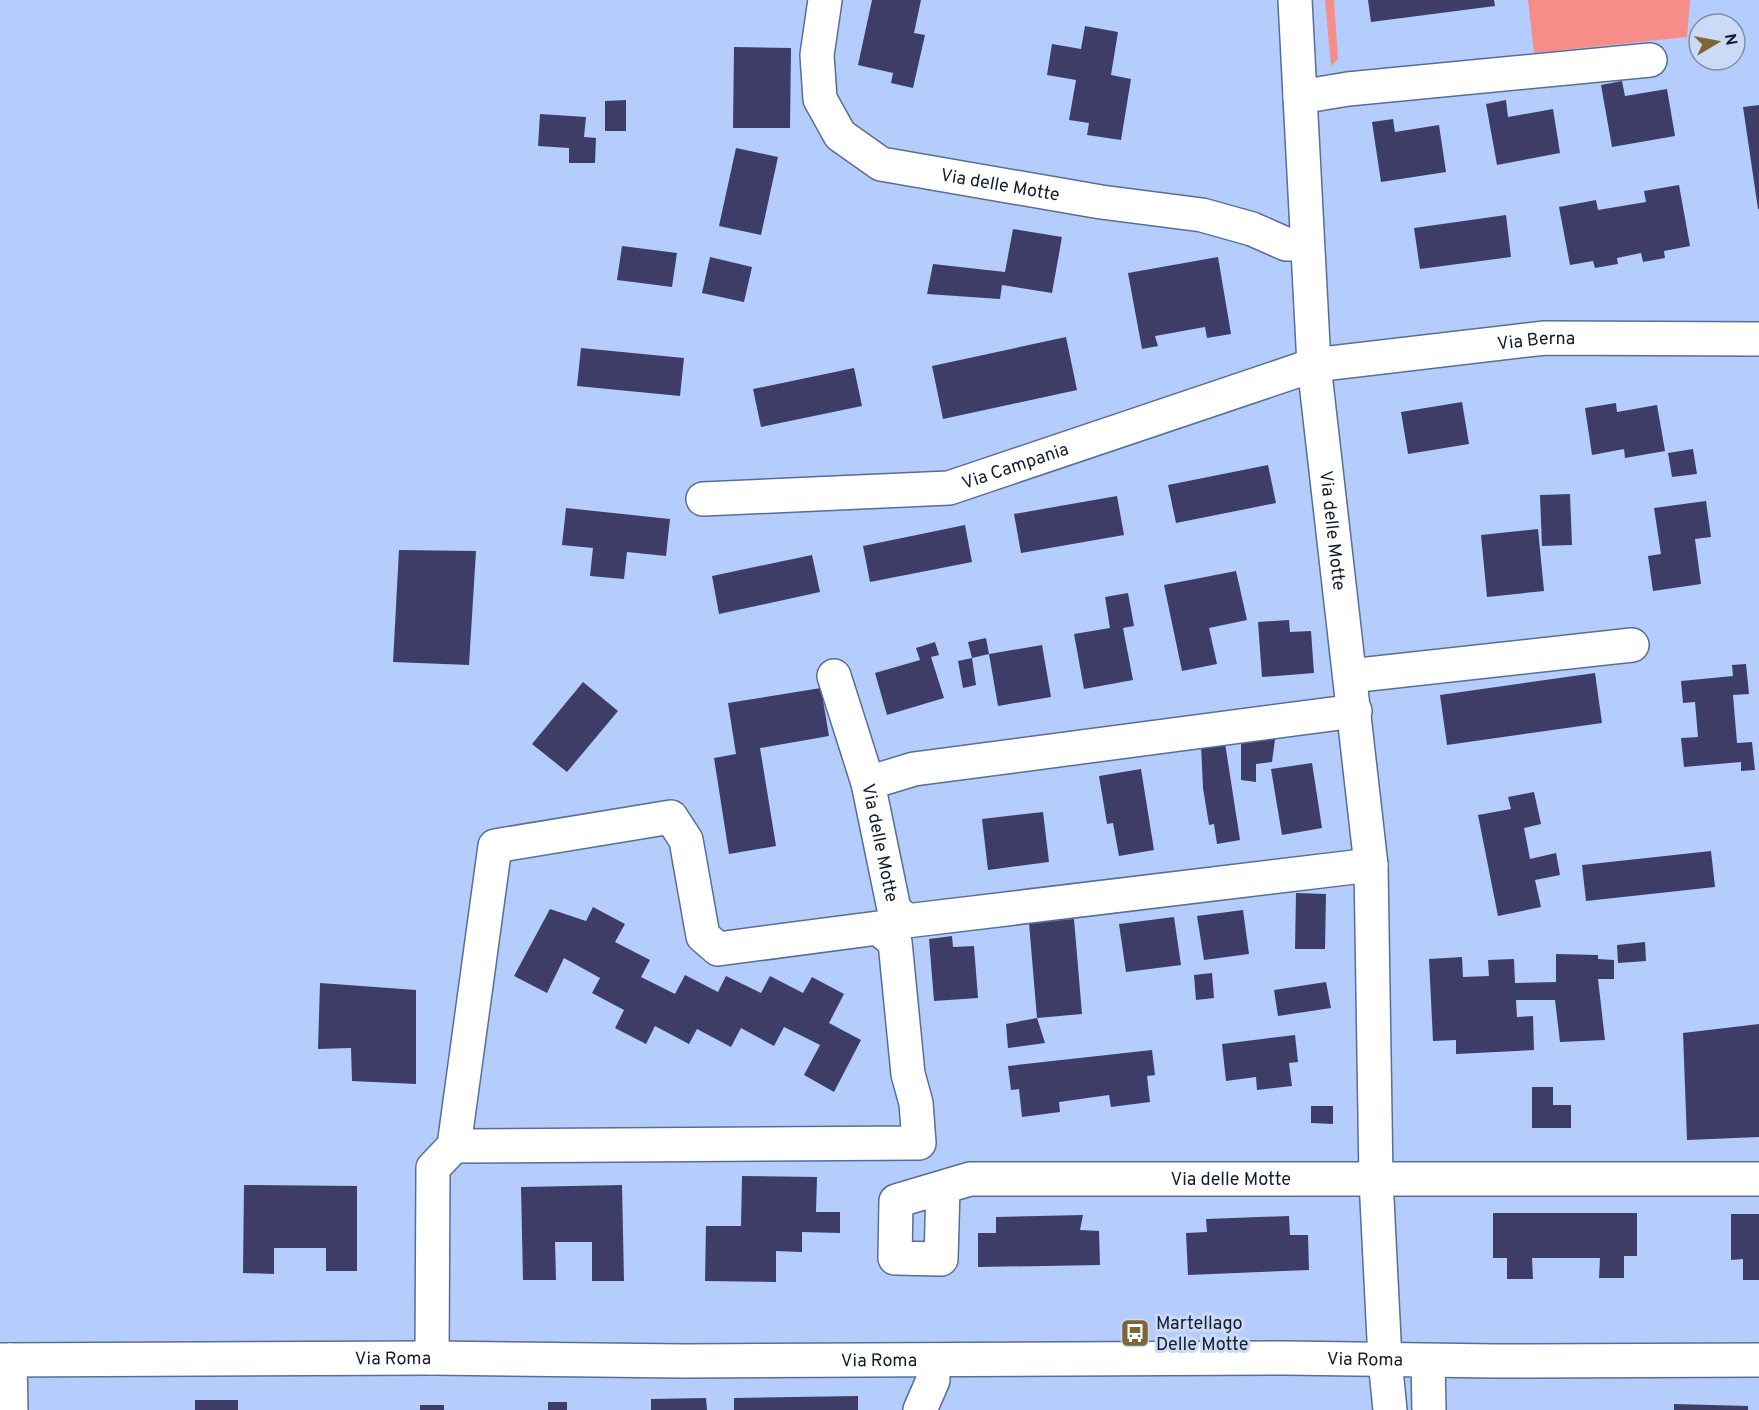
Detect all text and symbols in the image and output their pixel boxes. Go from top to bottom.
north arrow [1687,12,1747,72]
text: N [1719,32,1741,47]
street label: Via delle Motte [939,164,1061,208]
street label: Via Berna [1496,328,1575,357]
street label: Via Campania [959,438,1072,496]
street label: Via delle Motte [1313,469,1350,592]
street label: Via delle Motte [855,782,902,904]
street label: Via delle Motte [1171,1169,1291,1192]
place label: Martellago Delle Motte [1156,1313,1248,1357]
bus stop icon: Martellago Delle Motte [1119,1317,1151,1349]
street label: Via Roma [355,1348,431,1371]
street label: Via Roma [1327,1349,1403,1373]
street label: Via Roma [841,1350,917,1373]

